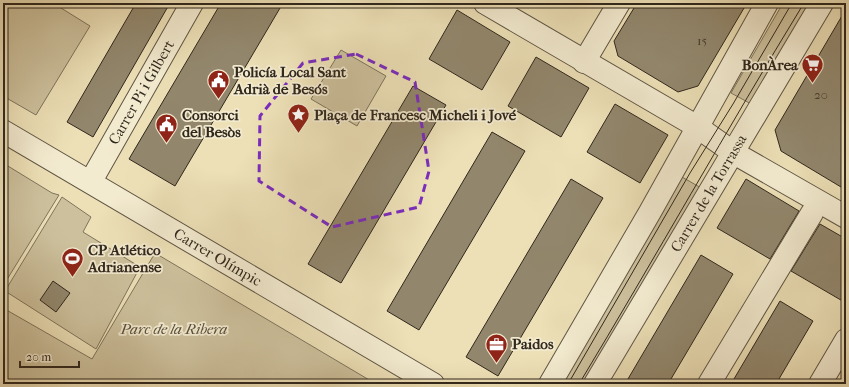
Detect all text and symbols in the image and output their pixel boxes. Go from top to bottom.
house number: 15 [697,33,707,48]
street label: Carrer Pi i Gilbert [105,36,178,148]
supermarket icon: BonÀrea [800,52,826,85]
place label: BonÀrea [742,56,799,74]
place label: Policía Local Sant Adrià de Besós [233,63,347,98]
public building icon: Policía Local Sant Adrià de Besós [206,68,232,101]
house number: 20 [814,87,828,102]
place icon: Plaça de Francesc Micheli i Jové [286,102,312,135]
place label: Consorci del Besòs [182,106,241,141]
place label: Plaça de Francesc Micheli i Jové [314,106,517,125]
public building icon: Consorci del Besòs [154,111,180,144]
street label: Carrer de la Torrassa [667,130,751,255]
street label: Carrer Olímpic [170,224,265,290]
place label: CP Atlético Adrianense [87,241,162,276]
sports icon: CP Atlético Adrianense [60,246,86,279]
park label: Parc de la Ribera [120,320,228,338]
office icon: Paidos [483,331,509,364]
place label: Paidos [512,335,554,353]
scale bar [20,343,79,369]
text: 20 m [26,350,51,364]

